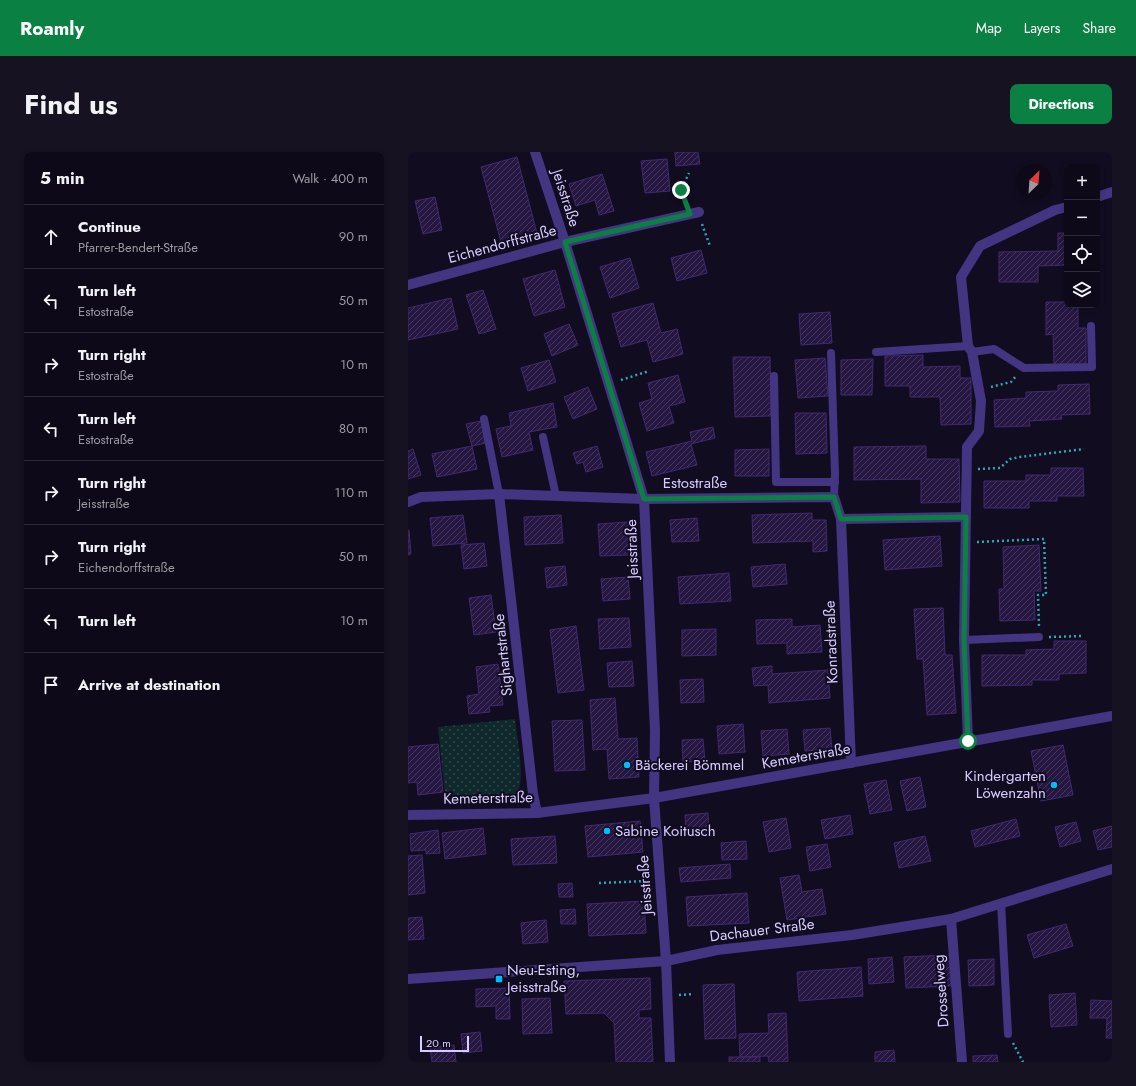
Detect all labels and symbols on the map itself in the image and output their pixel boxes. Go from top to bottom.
street label: Jeisstraße [546,164,586,230]
north arrow [1016,164,1052,200]
route end [672,181,690,199]
street label: Eichendorffstraße [445,219,559,269]
street label: Estostraße [663,472,727,494]
street label: Jeisstraße [620,519,644,581]
street label: Konradstraße [819,600,843,684]
street label: Sighartstraße [488,612,518,697]
route start [959,732,977,750]
street label: Kemeterstraße [760,737,852,775]
place label: Bäckerei Bömmel [635,754,744,776]
marker: Bäckerei Bömmel [622,760,632,770]
place label: Kindergarten Löwenzahn [964,765,1046,804]
marker: Kindergarten Löwenzahn [1049,780,1059,790]
street label: Kemeterstraße [443,786,533,810]
place label: Sabine Koitusch [615,820,716,842]
marker: Sabine Koitusch [602,826,612,836]
street label: Jeisstraße [632,854,658,917]
street label: Dachauer Straße [708,913,816,947]
street label: Drosselweg [927,954,955,1028]
place label: Neu-Esting, Jeisstraße [505,959,580,998]
marker: Neu-Esting, Jeisstraße [494,974,504,984]
scale bar [420,1034,469,1053]

